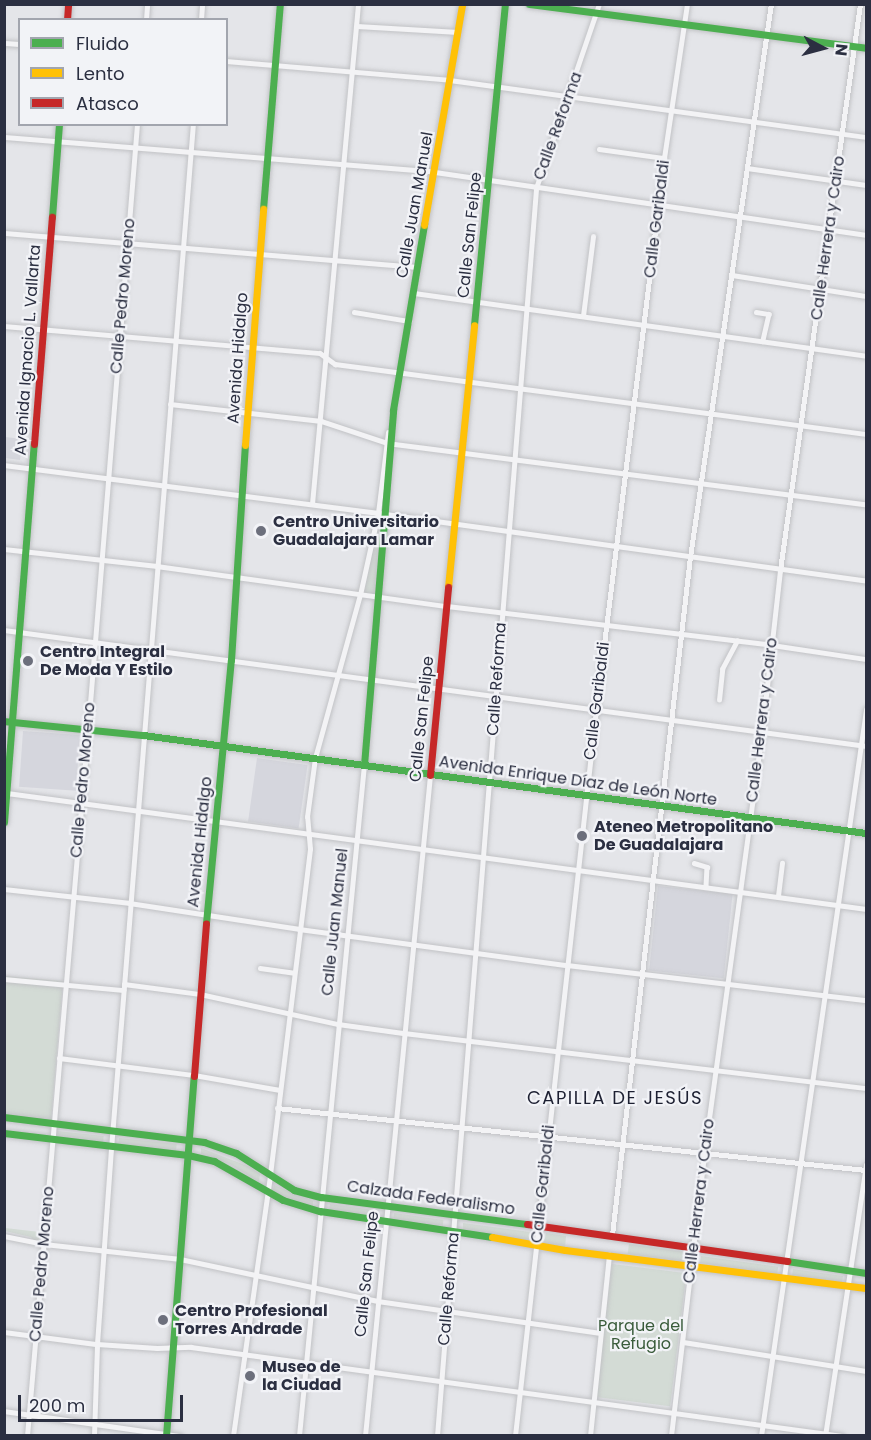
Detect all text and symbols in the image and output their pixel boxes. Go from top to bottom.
legend [18,18,228,126]
north arrow [793,18,853,78]
text: Fluido [76,31,129,56]
text: N [829,43,853,57]
text: Lento [76,61,125,86]
street label: Calle Reforma [530,69,586,183]
text: Atasco [76,91,139,116]
street label: Calle Juan Manuel [393,130,437,280]
street label: Calle Herrera y Cairo [807,155,849,321]
street label: Calle Garibaldi [640,159,674,279]
street label: Calle San Felipe [454,171,486,299]
street label: Calle Pedro Moreno [107,217,139,375]
street label: Avenida Ignacio L. Vallarta [11,244,45,456]
street label: Avenida Hidalgo [224,292,252,424]
place label: Centro Universitario Guadalajara Lamar [273,512,439,550]
marker: Centro Universitario Guadalajara Lamar [254,524,268,538]
street label: Calle Reforma [483,622,511,736]
street label: Calle Herrera y Cairo [742,637,782,803]
street label: Calle Garibaldi [580,641,614,761]
place label: Centro Integral De Moda Y Estilo [40,642,173,680]
marker: Centro Integral De Moda Y Estilo [21,654,35,668]
street label: Calle San Felipe [406,655,438,783]
street label: Calle Pedro Moreno [67,701,99,859]
street label: Avenida Enrique Díaz de León Norte [438,752,718,810]
street label: Avenida Hidalgo [184,776,216,908]
place label: Ateneo Metropolitano De Guadalajara [594,817,773,855]
marker: Ateneo Metropolitano De Guadalajara [575,829,589,843]
street label: Calle Juan Manuel [318,847,352,997]
district label: CAPILLA DE JESÚS [527,1087,703,1109]
street label: Calle Herrera y Cairo [679,1118,719,1284]
street label: Calle Garibaldi [527,1124,559,1244]
street label: Calzada Federalismo [346,1177,516,1219]
street label: Calle Pedro Moreno [26,1185,58,1343]
street label: Calle San Felipe [351,1210,383,1338]
street label: Calle Reforma [434,1232,464,1346]
place label: Centro Profesional Torres Andrade [175,1301,328,1339]
marker: Centro Profesional Torres Andrade [156,1313,170,1327]
park label: Parque del Refugio [598,1316,684,1354]
place label: Museo de la Ciudad [262,1357,341,1395]
marker: Museo de la Ciudad [243,1369,257,1383]
scale bar [21,1383,186,1421]
text: 200 m [29,1393,85,1418]

